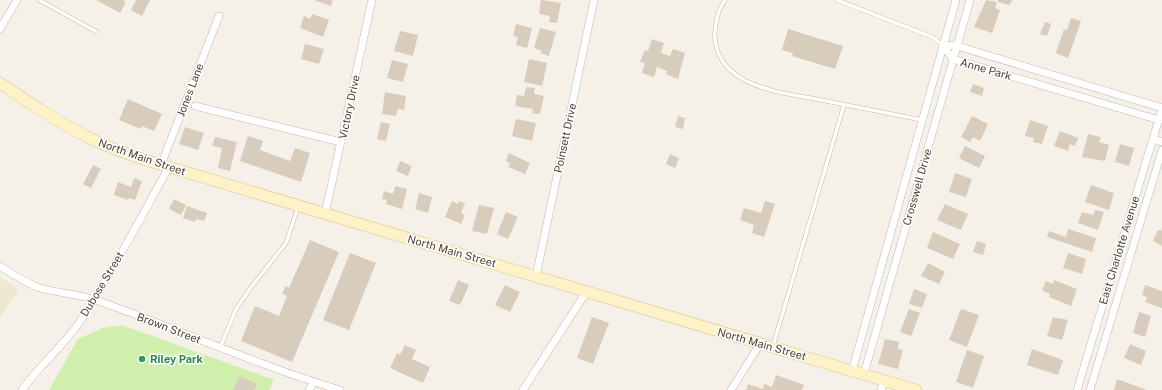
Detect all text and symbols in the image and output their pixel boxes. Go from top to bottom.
street label: Anne Park [959,56,1013,82]
street label: Jones Lane [174,62,206,118]
street label: Victory Drive [336,74,362,140]
street label: Poinsett Drive [552,102,578,174]
street label: North Main Street [97,136,187,178]
street label: Crosswell Drive [900,147,934,227]
street label: East Charlotte Avenue [1097,194,1141,306]
street label: North Main Street [406,233,498,269]
street label: Dubose Street [78,249,126,319]
street label: Brown Street [135,310,203,346]
street label: North Main Street [716,326,808,362]
place label: Riley Park [150,353,203,365]
marker: Riley Park [137,354,147,364]

